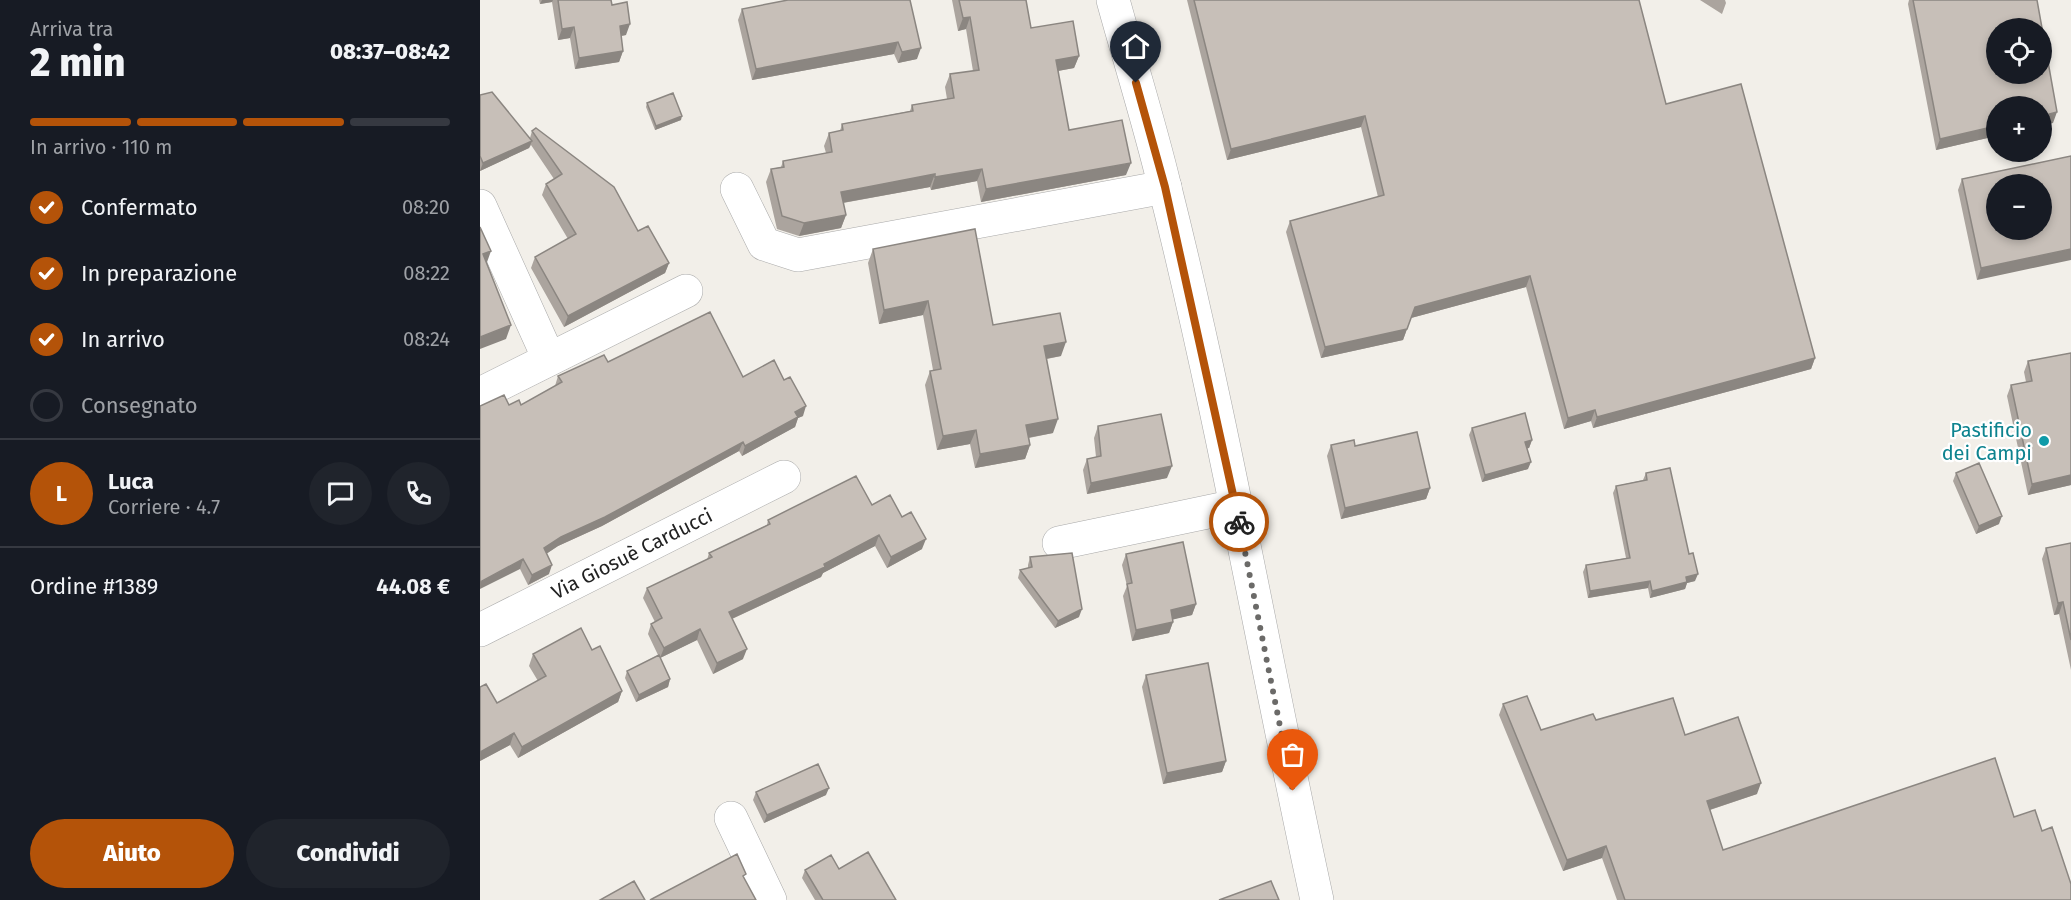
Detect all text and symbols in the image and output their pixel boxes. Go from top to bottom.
text: Arriva tra [30,17,113,41]
map controls [1986,18,2052,240]
button: locate [1986,18,2052,84]
pin [1110,21,1161,83]
icon: home [1119,30,1152,63]
text: 08:37–08:42 [330,38,450,65]
text: 2 min [30,40,126,86]
button: + [1986,96,2052,162]
text: In arrivo · 110 m [30,135,172,159]
button: − [1986,174,2052,240]
icon: check [30,191,63,224]
text: Confermato [81,194,198,221]
text: 08:20 [402,195,450,219]
icon: check [30,257,63,290]
text: In preparazione [81,260,237,287]
text: 08:22 [403,261,450,285]
icon: check [30,323,63,356]
text: In arrivo [81,326,165,353]
text: 08:24 [403,327,450,351]
text: Consegnato [81,392,198,419]
place label: Pastificio dei Campi [1942,418,2032,465]
marker: Pastificio dei Campi [2037,434,2051,448]
button: chat [309,462,372,525]
button: phone [387,462,450,525]
text: Luca [108,468,154,495]
text: L [56,480,67,507]
courier [1209,492,1269,552]
text: Corriere · 4.7 [108,495,220,519]
street label: Via Giosuè Carducci [547,503,716,604]
icon: bike [1223,506,1256,539]
text: Ordine #1389 [30,573,158,600]
text: 44.08 € [376,573,450,600]
pin [1267,729,1318,791]
icon: bag [1276,738,1309,771]
button: Aiuto [30,819,234,888]
button: Condividi [246,819,450,888]

